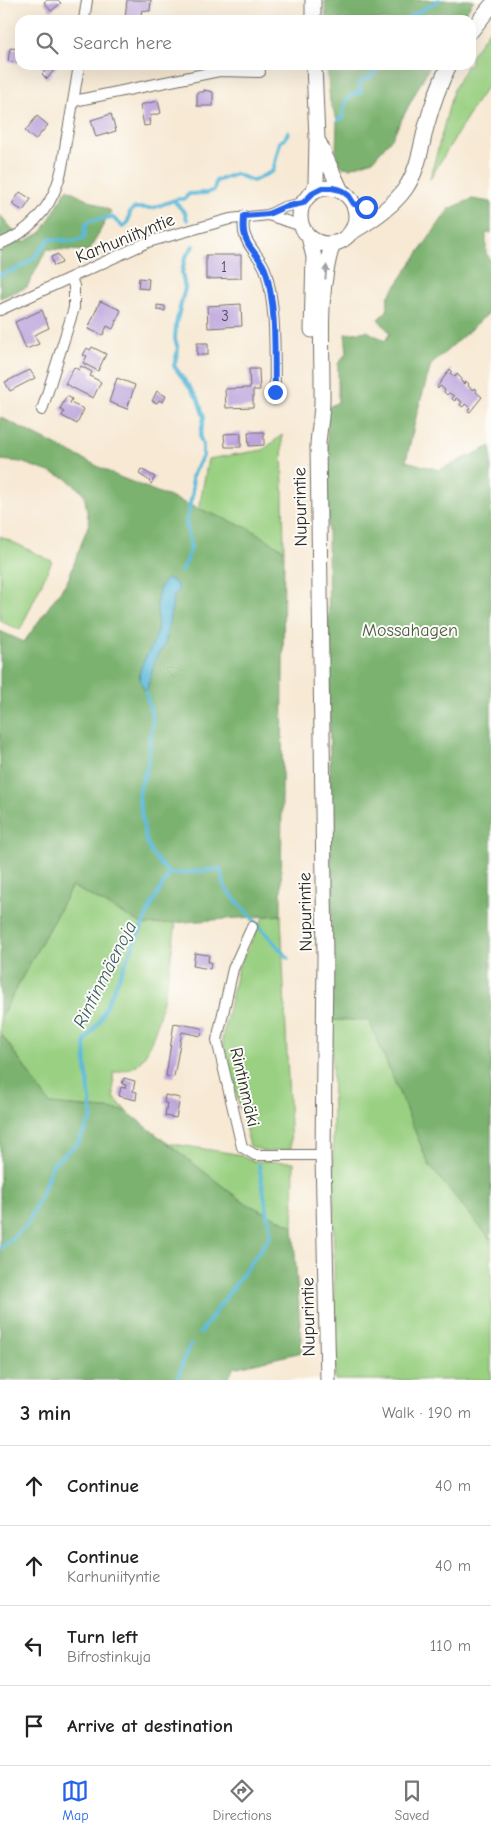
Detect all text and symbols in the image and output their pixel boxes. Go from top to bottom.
search box [15,15,476,70]
icon: search [33,29,61,57]
text: Search here [73,32,172,54]
route start [355,196,378,219]
street label: Karhuniityntie [73,209,178,268]
house number: 1 [221,258,227,276]
one-way arrow [322,264,330,280]
house number: 3 [221,307,229,325]
route end [264,381,287,404]
street label: Nupurintie [289,467,312,547]
park label: Mossahagen [362,620,458,641]
street label: Nupurintie [294,872,317,952]
water label: Rintinmäenoja [68,917,141,1032]
street label: Rintinmäki [225,1045,264,1129]
street label: Nupurintie [297,1277,320,1357]
text: 3 min [20,1401,71,1425]
text: Walk · 190 m [382,1404,471,1422]
icon: ahead [20,1472,48,1500]
text: Continue [67,1475,139,1497]
text: 40 m [435,1477,471,1495]
text: Continue [67,1546,139,1568]
icon: ahead [20,1552,48,1580]
text: 40 m [435,1557,471,1575]
text: Karhuniityntie [67,1568,160,1586]
text: Turn left [67,1626,138,1648]
icon: left [20,1632,48,1660]
text: 110 m [430,1637,471,1655]
text: Bifrostinkuja [67,1648,151,1666]
icon: arrive [20,1712,48,1740]
text: Arrive at destination [67,1715,233,1737]
tab: Map [61,1777,89,1824]
tab: Directions [212,1777,272,1824]
tab: Saved [395,1777,430,1824]

